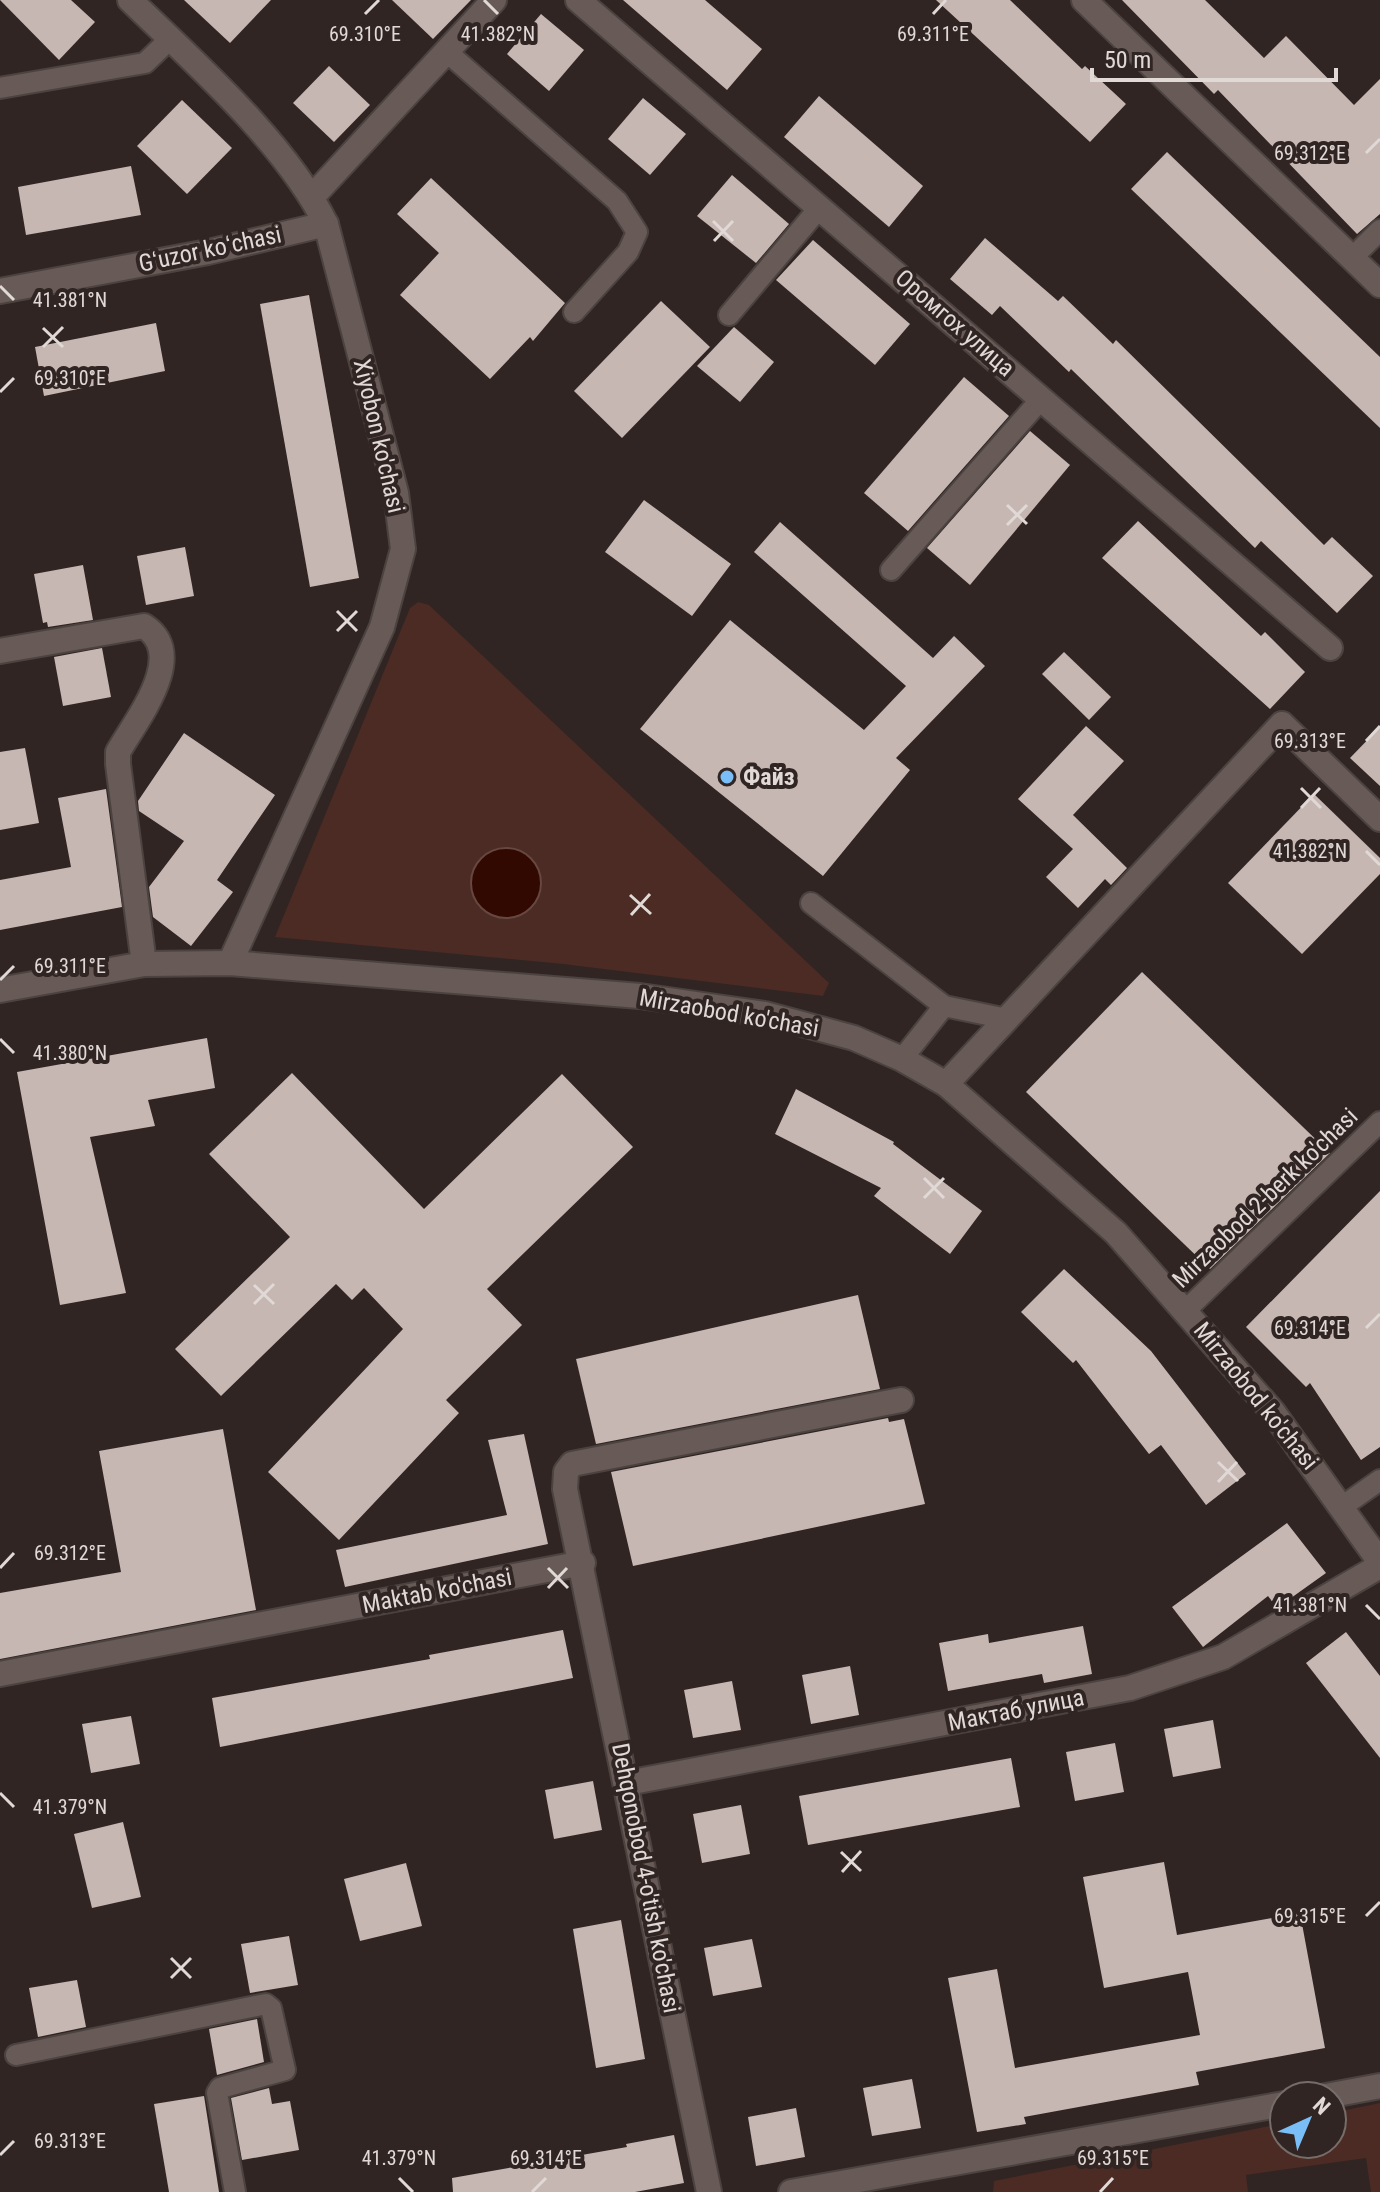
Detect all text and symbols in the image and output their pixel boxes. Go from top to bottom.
text: 69.310°E [329,22,401,46]
text: 41.382°N [461,22,535,46]
text: 69.311°E [897,22,969,46]
scale bar [1092,32,1336,82]
text: 50 m [1104,46,1151,74]
text: 69.312°E [1274,141,1346,165]
street label: Gʻuzor koʻchasi [136,220,284,278]
street label: Оромгох улица [890,264,1020,382]
text: 41.381°N [33,288,107,312]
street label: Xiyobon ko'chasi [348,356,410,516]
text: 69.310°E [34,366,106,390]
text: 69.313°E [1274,729,1346,753]
place label: Файз [743,763,795,791]
marker: Файз [718,768,736,786]
text: 41.382°N [1273,839,1347,863]
text: 69.311°E [34,954,106,978]
street label: Mirzaobod ko'chasi [637,983,821,1043]
text: 41.380°N [33,1041,107,1065]
street label: Mirzaobod 2-berk ko'chasi [1167,1102,1363,1294]
text: 69.314°E [1274,1316,1346,1340]
street label: Mirzaobod ko'chasi [1188,1317,1324,1475]
text: 69.312°E [34,1541,106,1565]
street label: Maktab ko'chasi [360,1563,514,1619]
text: 41.381°N [1273,1593,1347,1617]
street label: Мактаб улица [946,1683,1086,1737]
street label: Dehqonobod 4-o'tish ko'chasi [606,1741,686,2015]
text: 41.379°N [33,1795,107,1819]
text: 69.315°E [1274,1904,1346,1928]
north arrow [1268,2080,1348,2160]
text: N [1308,2092,1335,2120]
text: 69.313°E [34,2129,106,2153]
text: 41.379°N [362,2146,436,2170]
text: 69.314°E [510,2146,582,2170]
text: 69.315°E [1077,2146,1149,2170]

